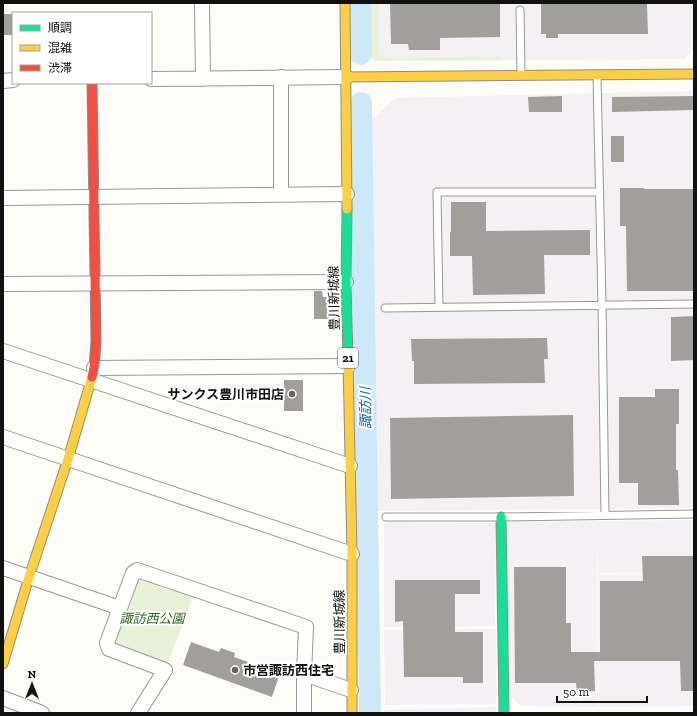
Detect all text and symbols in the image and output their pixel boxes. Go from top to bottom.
legend [12,12,152,84]
text: 順調 [48,21,72,35]
text: 混雑 [48,41,72,55]
text: 渋滞 [48,61,72,75]
street label: 豊川新城線 [326,265,342,331]
road number: 21 [338,348,358,368]
water label: 諏訪川 [357,385,375,429]
place label: サンクス豊川市田店 [167,387,284,402]
marker: サンクス豊川市田店 [287,389,297,399]
street label: 豊川新城線 [332,589,347,655]
park label: 諏訪西公園 [119,611,186,626]
place label: 市営諏訪西住宅 [243,663,334,678]
north arrow [12,664,52,704]
marker: 市営諏訪西住宅 [230,665,240,675]
text: N [28,668,37,681]
scale bar [557,678,647,704]
text: 50 m [563,685,590,699]

